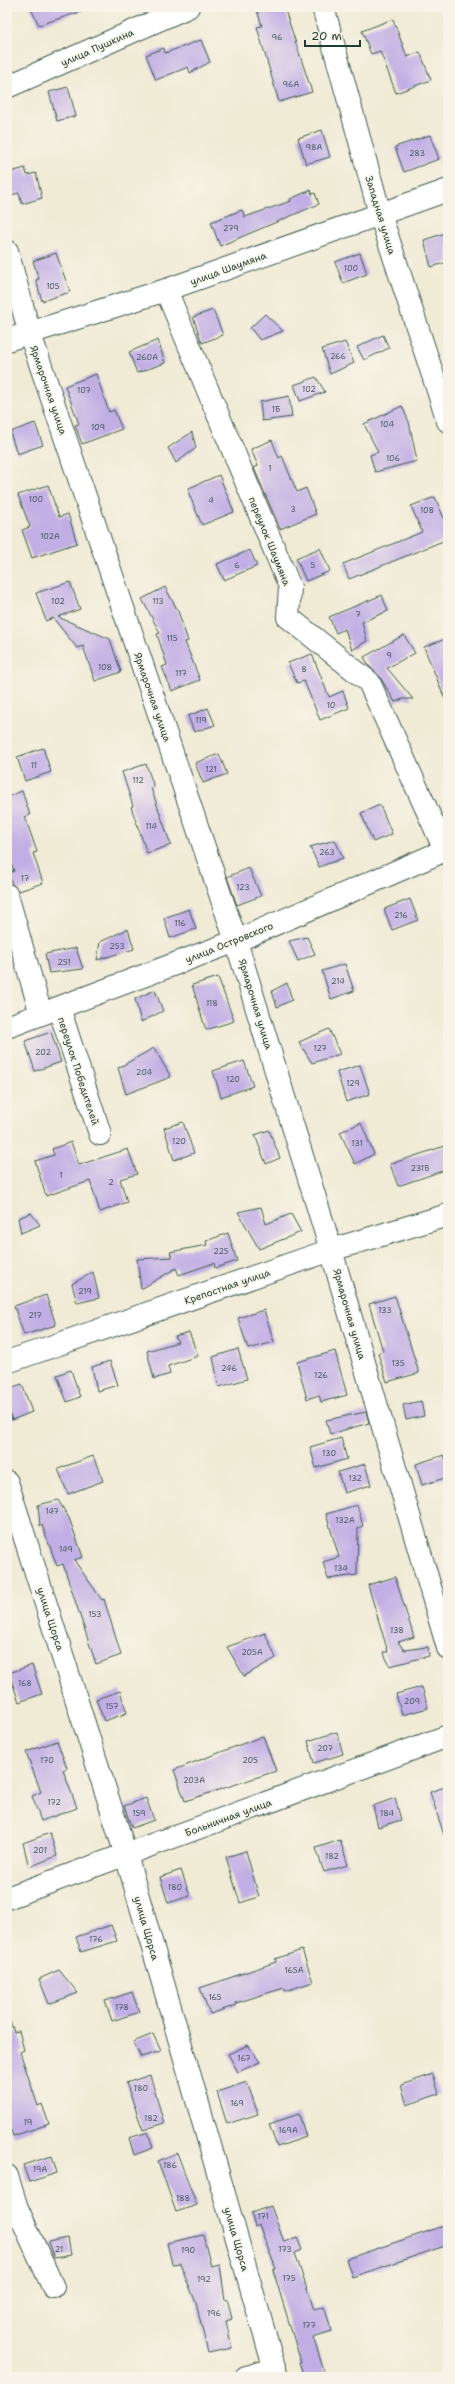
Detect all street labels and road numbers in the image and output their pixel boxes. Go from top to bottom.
street label: улица Пушкина [59,25,136,69]
street label: Западная улица [362,174,399,257]
street label: улица Шаумяна [188,248,269,288]
street label: Ярмарочная улица [27,344,70,437]
street label: переулок Шаумяна [246,495,294,588]
street label: Ярмарочная улица [131,651,174,744]
street label: улица Островского [183,919,275,966]
street label: Ярмарочная улица [236,957,276,1052]
street label: переулок Победителей [55,1016,102,1127]
street label: Крепостная улица [182,1265,273,1307]
street label: Ярмарочная улица [330,1267,369,1362]
street label: улица Щорса [34,1586,67,1653]
street label: Больничная улица [183,1795,274,1839]
street label: улица Щорса [131,1894,162,1963]
street label: улица Щорса [221,2205,252,2274]

